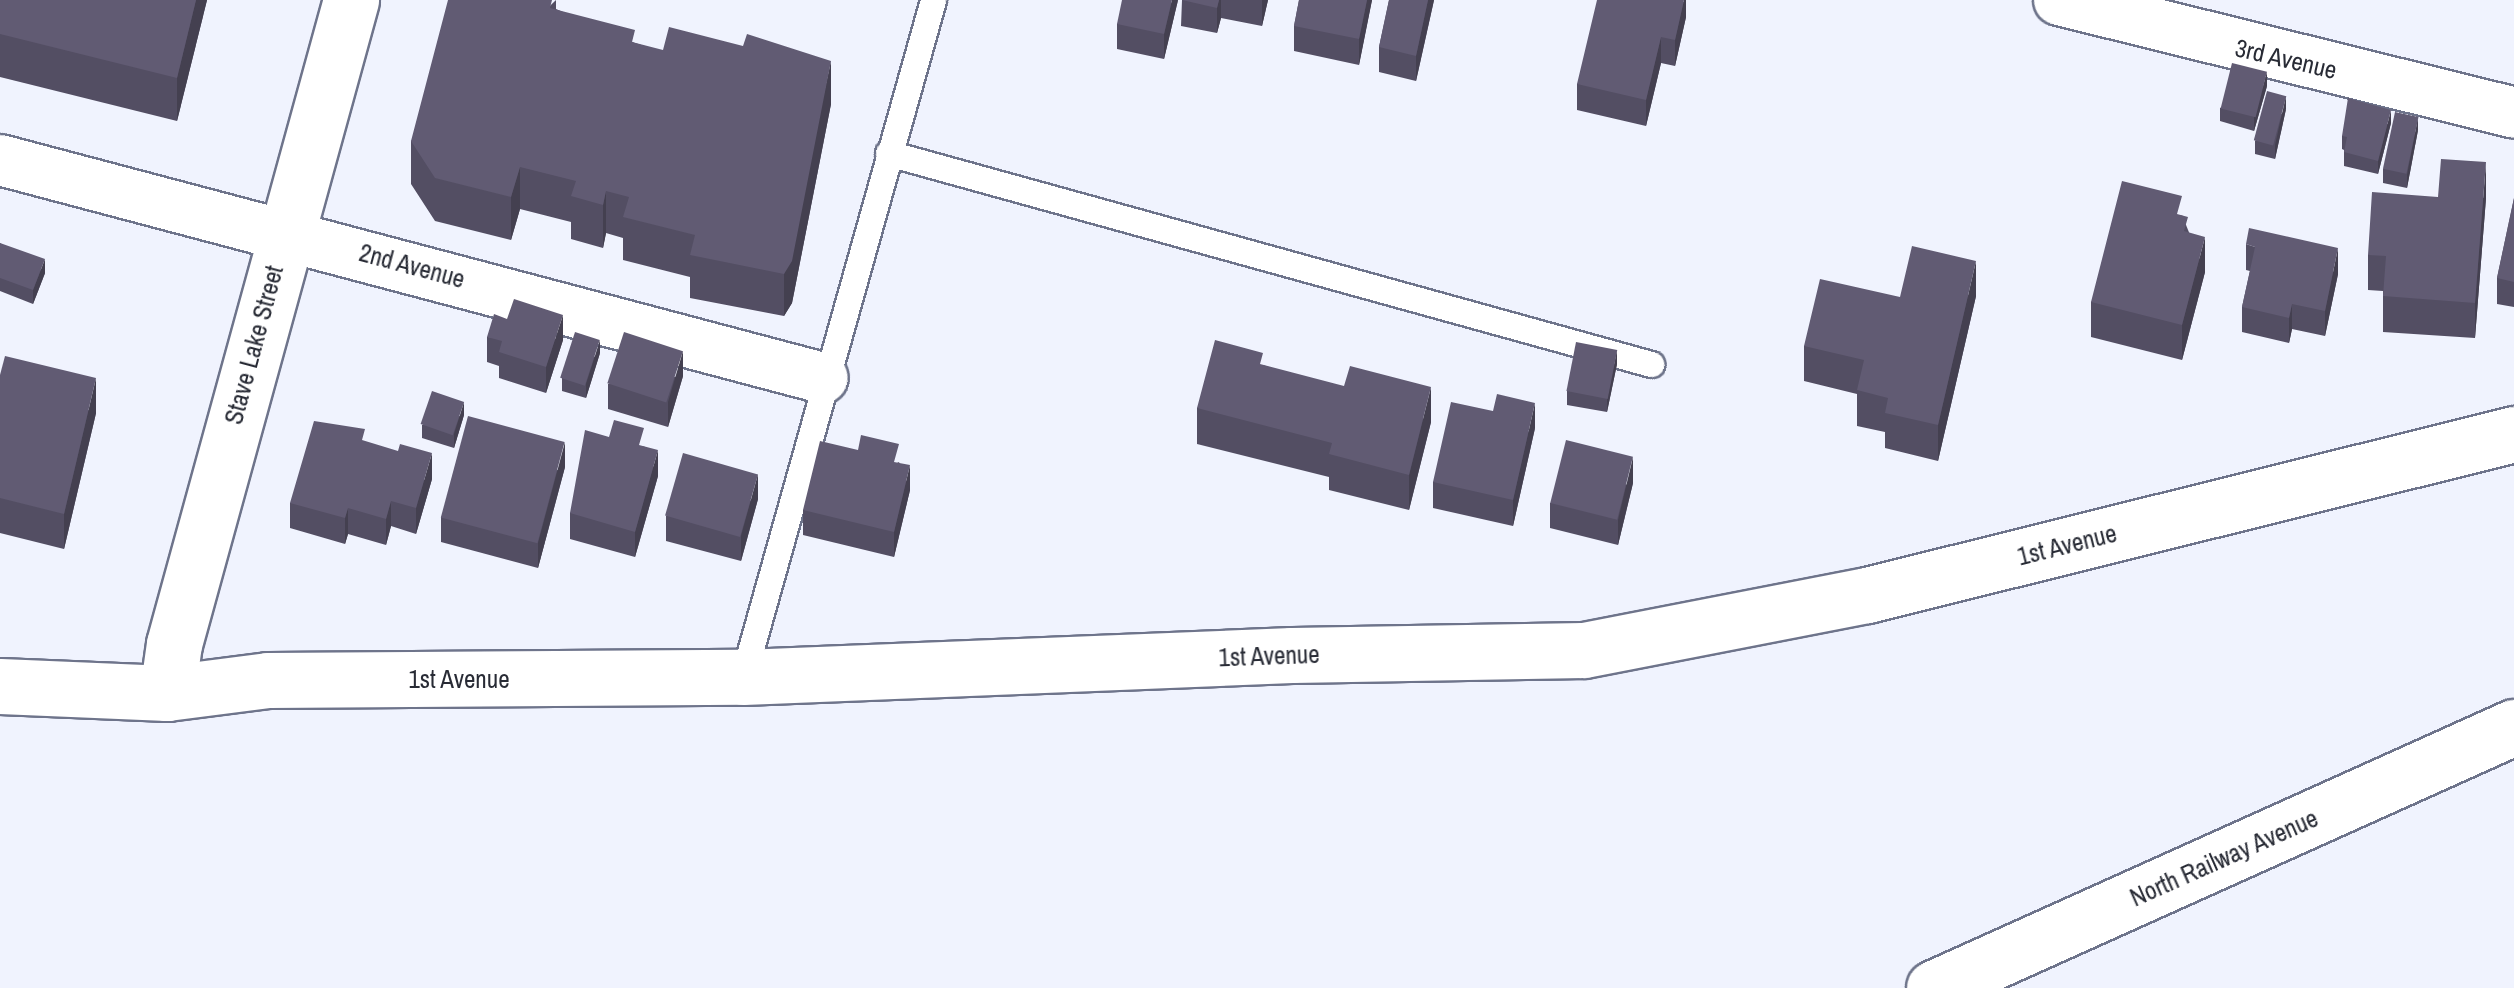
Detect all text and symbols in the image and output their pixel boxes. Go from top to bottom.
street label: 3rd Avenue [2232,33,2340,85]
street label: 2nd Avenue [355,237,469,295]
street label: Stave Lake Street [218,262,290,428]
street label: 1st Avenue [2014,518,2120,572]
street label: 1st Avenue [1217,639,1321,673]
street label: 1st Avenue [408,664,510,694]
street label: North Railway Avenue [2125,803,2323,913]

